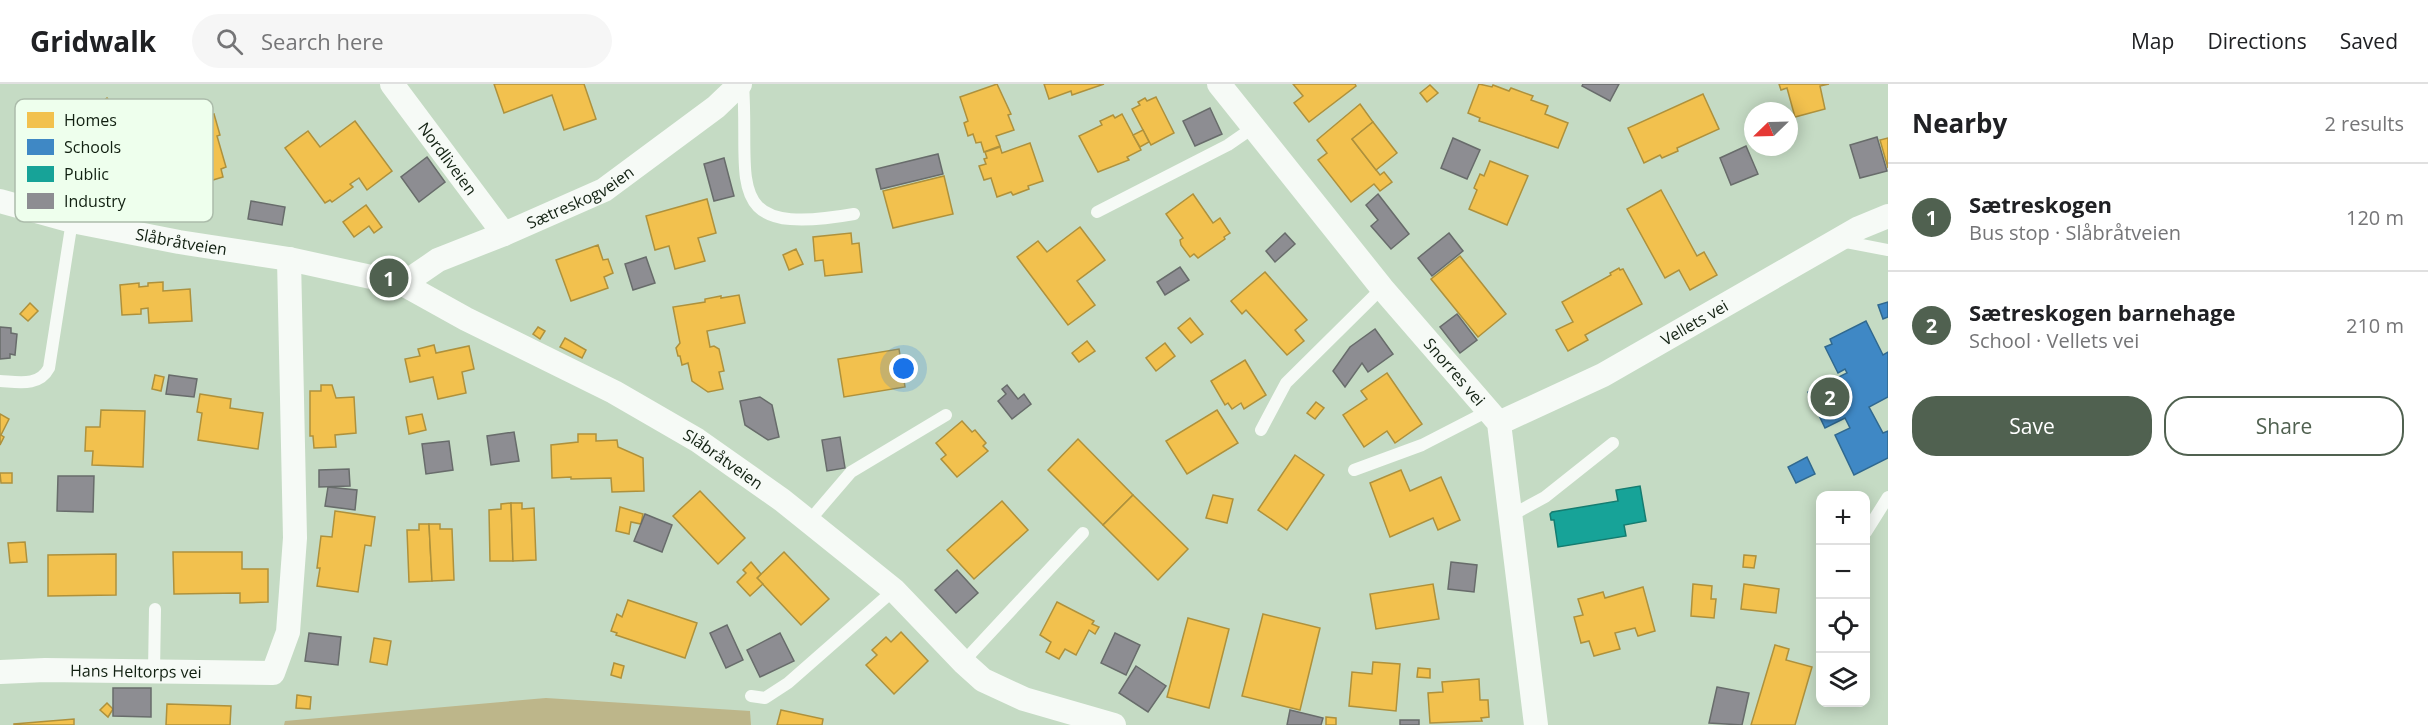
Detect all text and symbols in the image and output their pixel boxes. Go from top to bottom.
search box [192,14,612,68]
text: Gridwalk [30,22,156,60]
icon: search [213,25,246,58]
text: Search here [261,26,384,56]
text: Map [2131,27,2174,55]
text: Directions [2207,27,2307,55]
text: Saved [2340,27,2398,55]
legend [15,99,213,222]
north arrow [1744,102,1798,156]
text: Nearby [1912,105,2007,141]
text: Homes [64,109,117,131]
text: 2 results [2324,110,2404,137]
street label: Nordliveien [413,118,482,200]
text: Schools [64,136,121,158]
street label: Sætreskogveien [523,161,638,234]
text: Public [64,163,109,185]
text: Sætreskogen [1969,189,2112,219]
text: Industry [64,190,127,212]
text: 1 [1926,204,1937,231]
text: 120 m [2346,204,2404,231]
text: Bus stop · Slåbråtveien [1969,219,2181,246]
street label: Slåbråtveien [134,223,229,260]
pin: 1 [370,256,408,300]
street label: Vellets vei [1657,294,1732,350]
text: Sætreskogen barnehage [1969,297,2235,327]
text: 2 [1926,312,1937,339]
text: 210 m [2346,312,2404,339]
text: School · Vellets vei [1969,327,2139,354]
street label: Snorres vei [1419,333,1490,410]
your location [889,354,918,383]
pin: 2 [1810,374,1850,420]
button: Save [1912,396,2152,456]
button: Share [2164,396,2404,456]
street label: Slåbråtveien [679,423,767,494]
map controls [1816,491,1870,707]
button: + [1816,491,1870,545]
button: − [1816,545,1870,599]
button: locate [1816,599,1870,653]
button: layers [1816,653,1870,707]
street label: Hans Heltorps vei [70,659,202,683]

